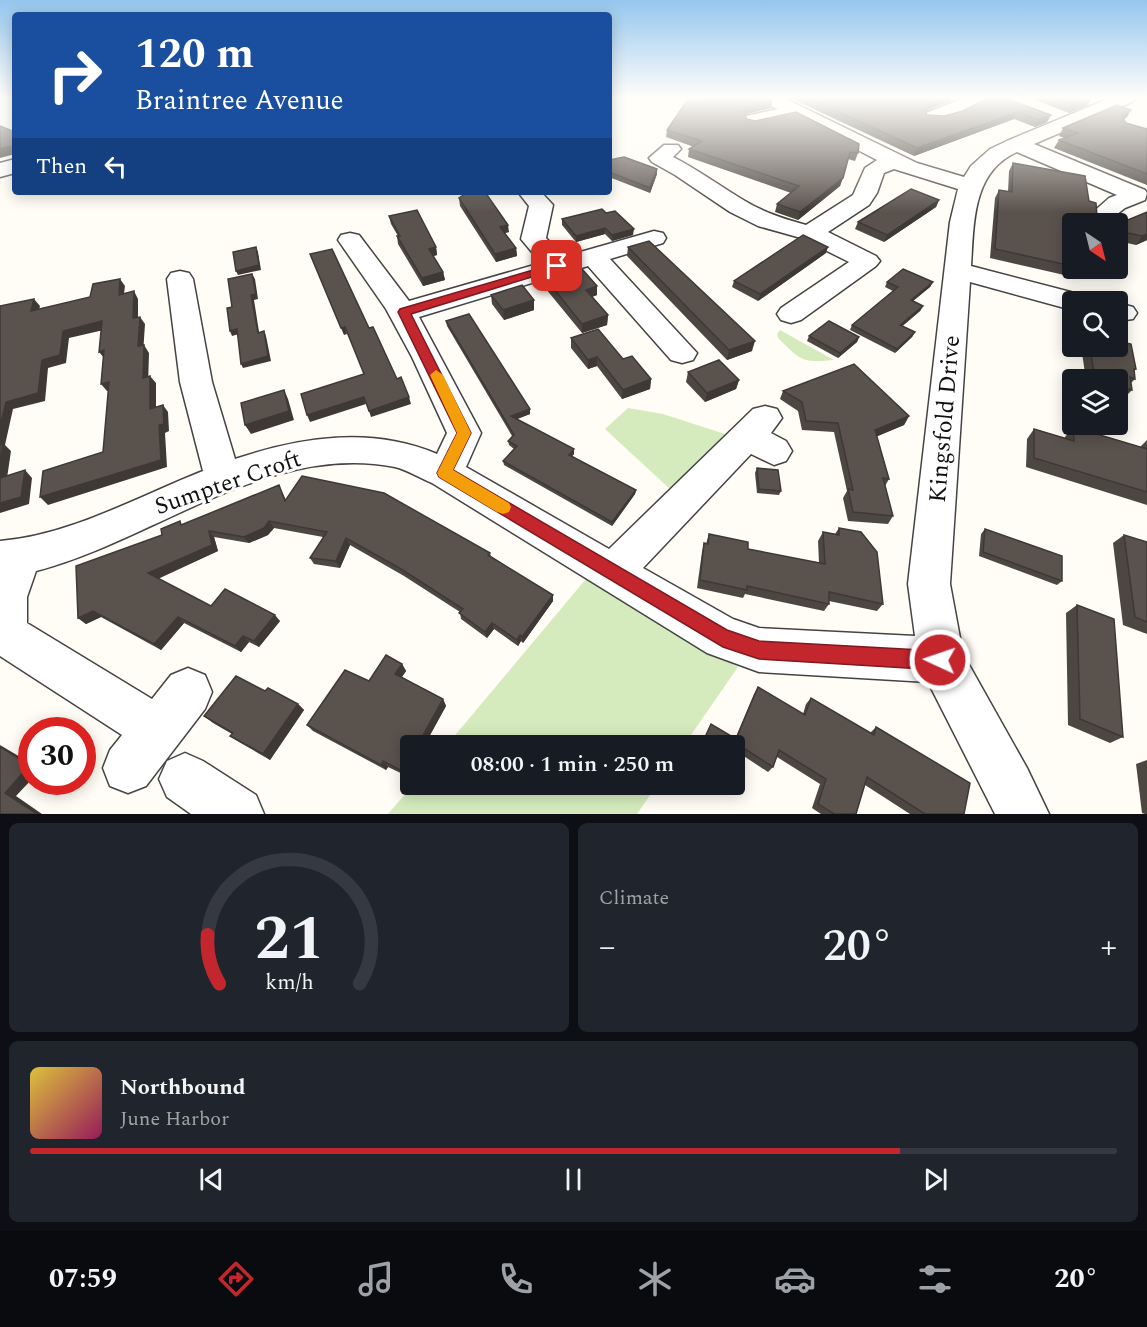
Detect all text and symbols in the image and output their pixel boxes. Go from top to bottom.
text: 120 m [135,23,254,86]
icon: right [36,36,114,114]
text: Braintree Avenue [135,80,344,122]
text: Then [36,150,87,183]
icon: left [99,150,132,183]
north arrow [1062,213,1128,279]
map controls [1062,213,1128,435]
pin [531,240,582,291]
icon: arrive [540,249,573,282]
button: search [1062,291,1128,357]
street label: Kingsfold Drive [920,334,970,504]
button: layers [1062,369,1128,435]
street label: Sumpter Croft [150,441,306,525]
position arrow [908,628,972,692]
speed limit sign: 30 [18,717,96,795]
text: 08:00 · 1 min · 250 m [471,748,674,781]
text: Climate [599,883,669,913]
text: 21 [254,892,324,987]
text: 20° [823,912,893,981]
text: − [599,922,616,972]
text: + [1101,922,1117,972]
text: km/h [265,967,313,1000]
text: Northbound [120,1071,246,1104]
text: June Harbor [120,1104,229,1134]
icon: previous [195,1163,228,1196]
icon: pause [557,1163,590,1196]
icon: next [919,1163,952,1196]
text: 07:59 [49,1258,117,1300]
icon: directions [215,1258,257,1300]
icon: music [355,1258,397,1300]
icon: phone [495,1258,537,1300]
icon: climate [634,1258,676,1300]
icon: car [774,1258,816,1300]
icon: filters [914,1258,956,1300]
text: 20° [1054,1258,1098,1300]

